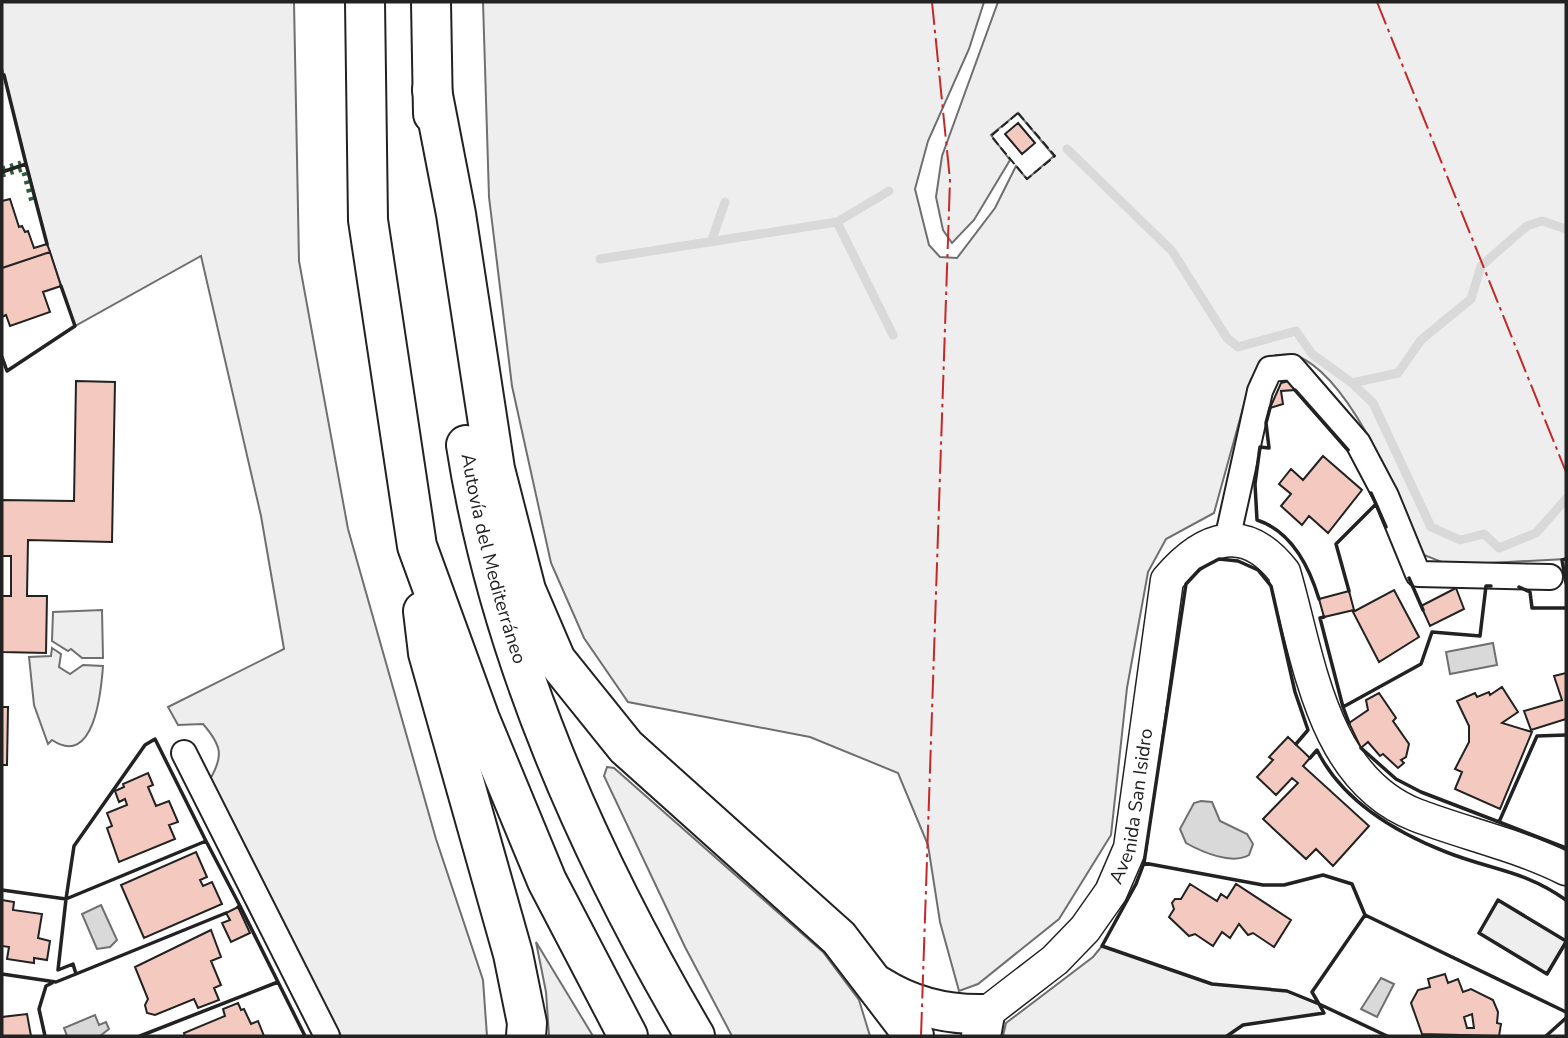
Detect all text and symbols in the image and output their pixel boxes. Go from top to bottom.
street label: Autovía del Mediterráneo [455,452,533,667]
street label: Avenida San Isidro [1103,727,1159,888]

